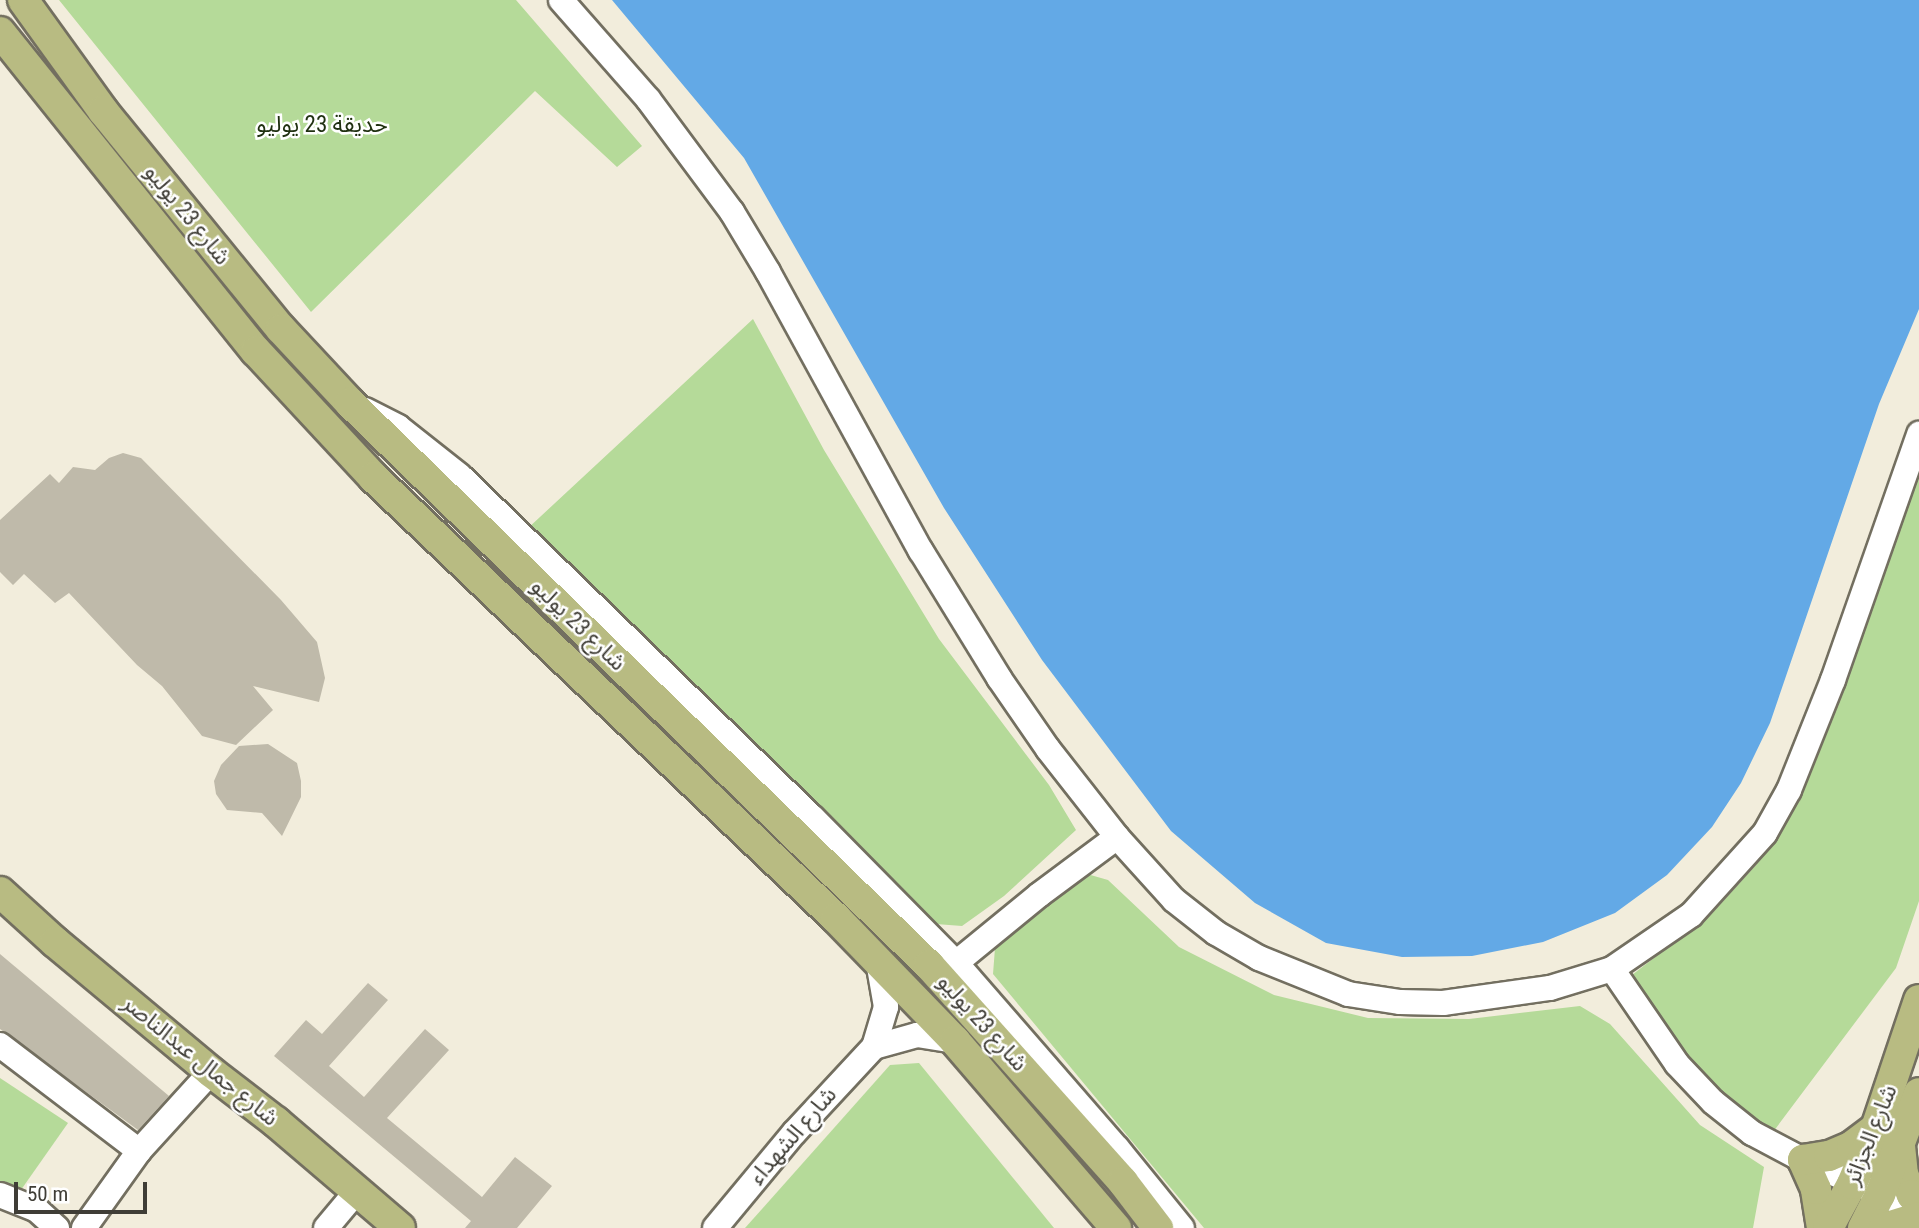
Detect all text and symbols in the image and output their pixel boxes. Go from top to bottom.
park label: حديقة 23 يوليو [256,111,388,139]
street label: شارع 23 يوليو [138,159,236,271]
street label: شارع 23 يوليو [525,573,631,677]
street label: شارع 23 يوليو [931,969,1033,1077]
street label: شارع جمال عبدالناصر [117,990,283,1132]
street label: شارع الجزائر [1838,1081,1904,1189]
street label: شارع الشهداء [743,1082,843,1190]
scale bar [18,1168,150,1212]
text: 50 m [27,1182,68,1206]

